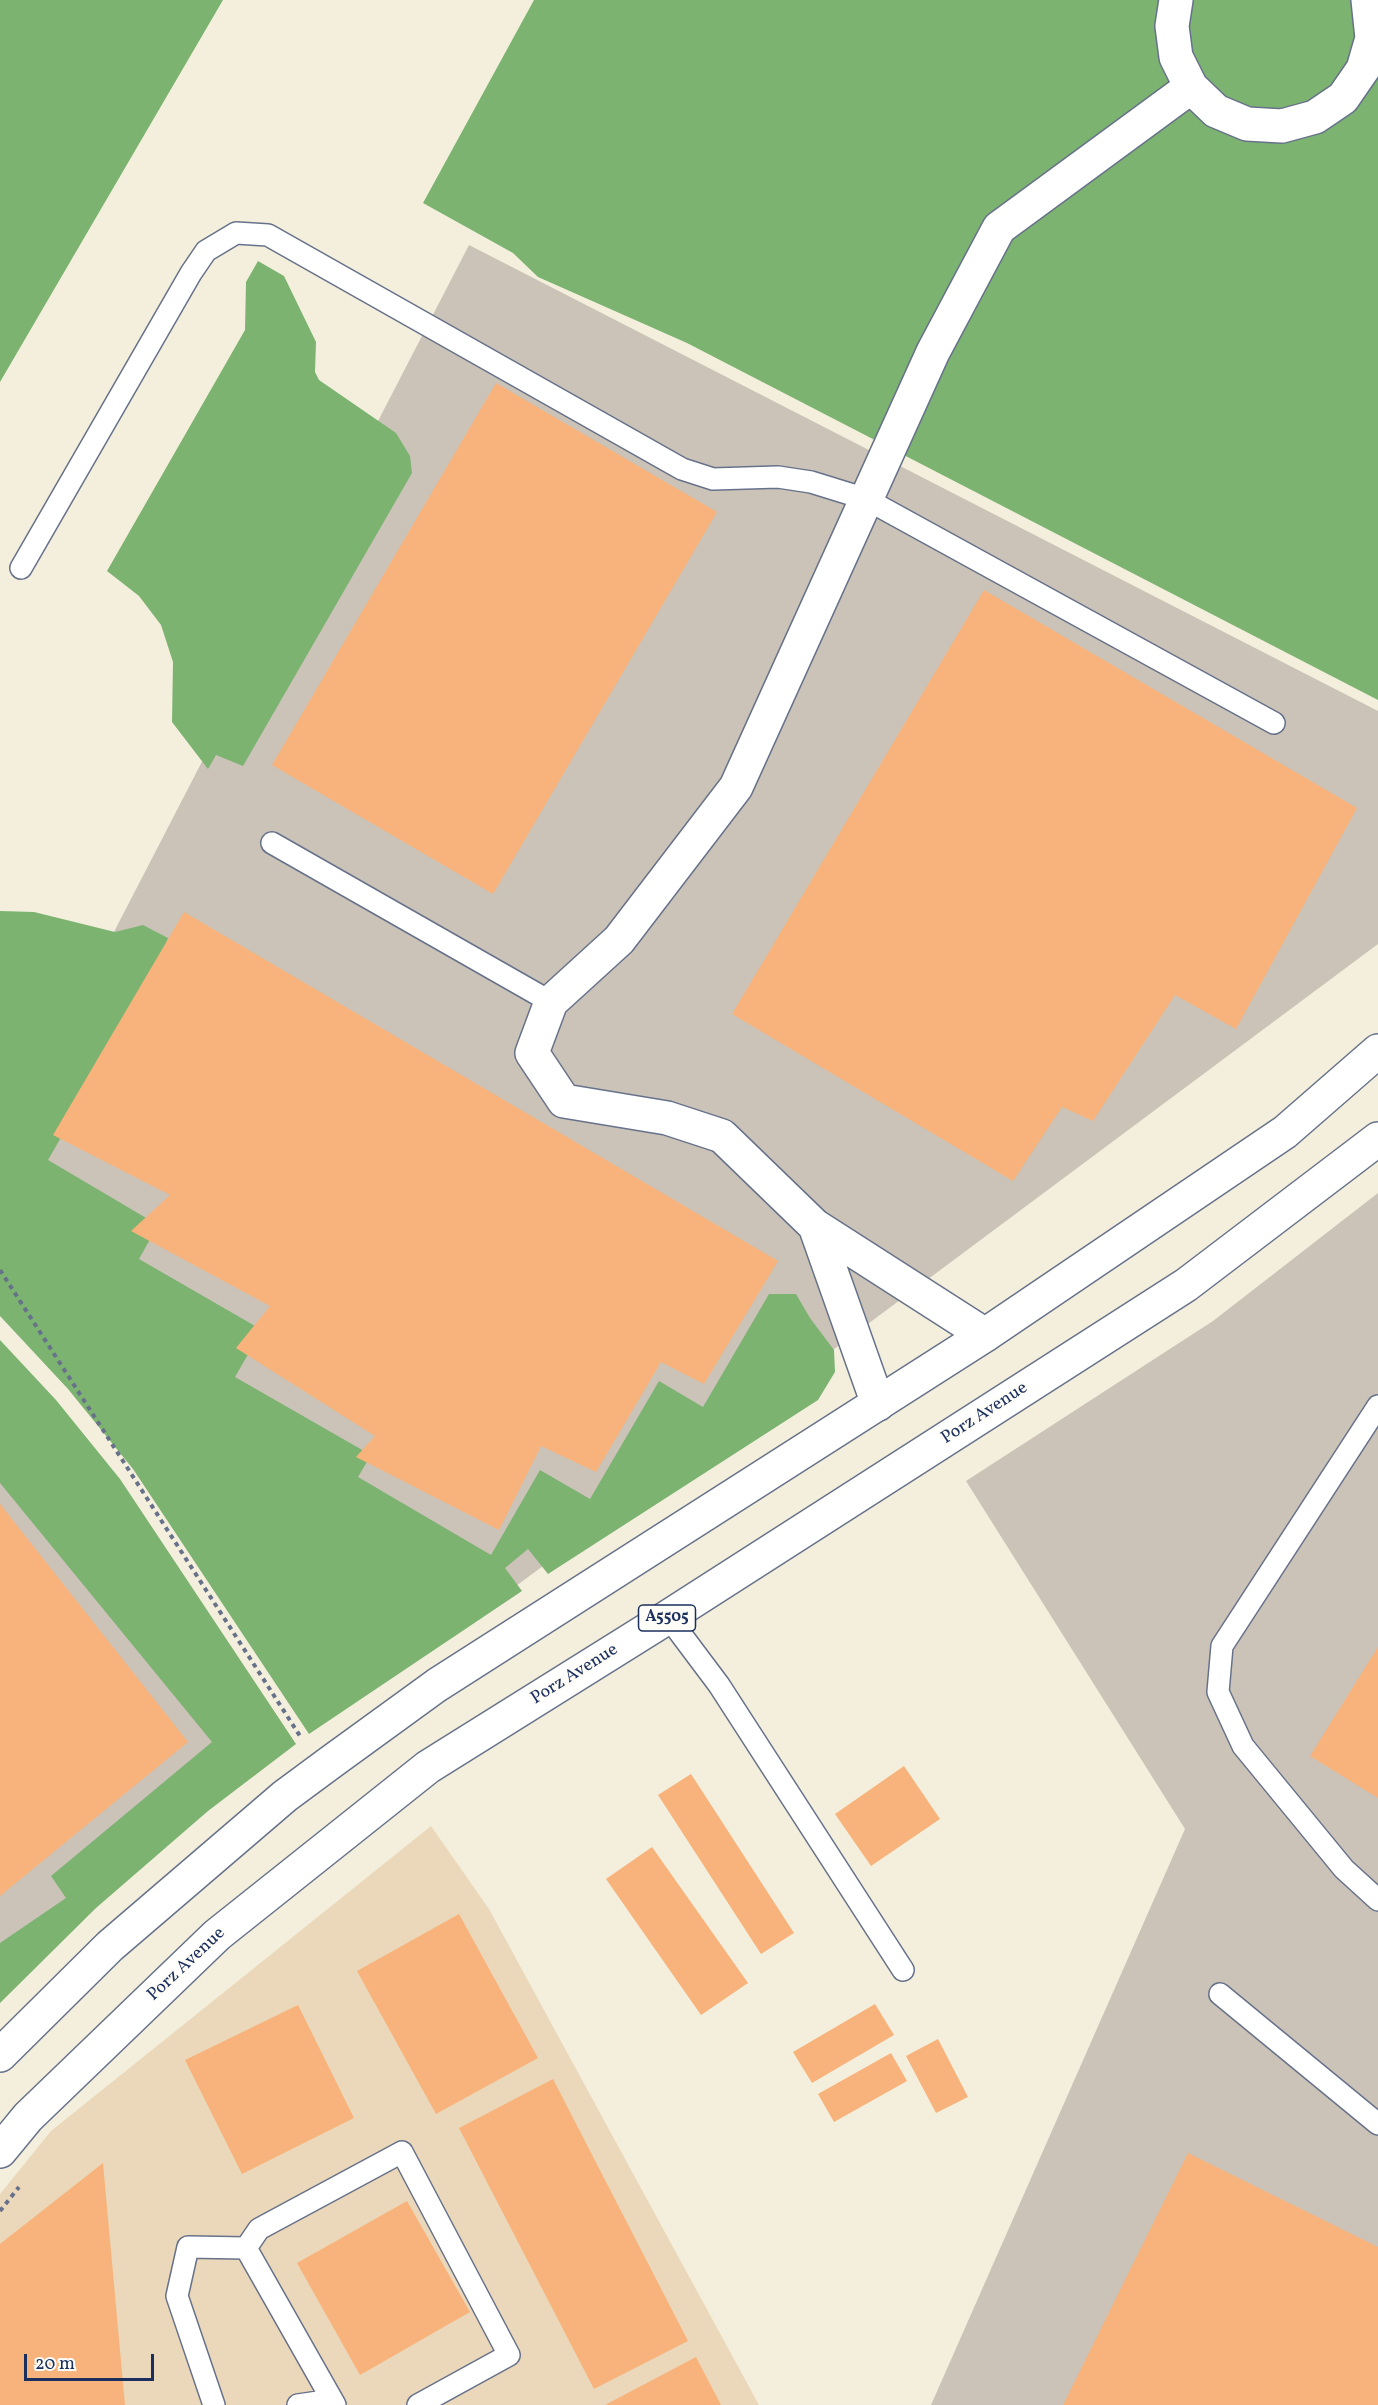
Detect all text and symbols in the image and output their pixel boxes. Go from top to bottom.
street label: Porz Avenue [938,1378,1032,1450]
road number: A5505 [638,1605,696,1631]
street label: Porz Avenue [527,1640,623,1710]
street label: Porz Avenue [144,1923,230,2007]
scale bar [27,2342,158,2380]
text: 20 m [35,2352,75,2377]

